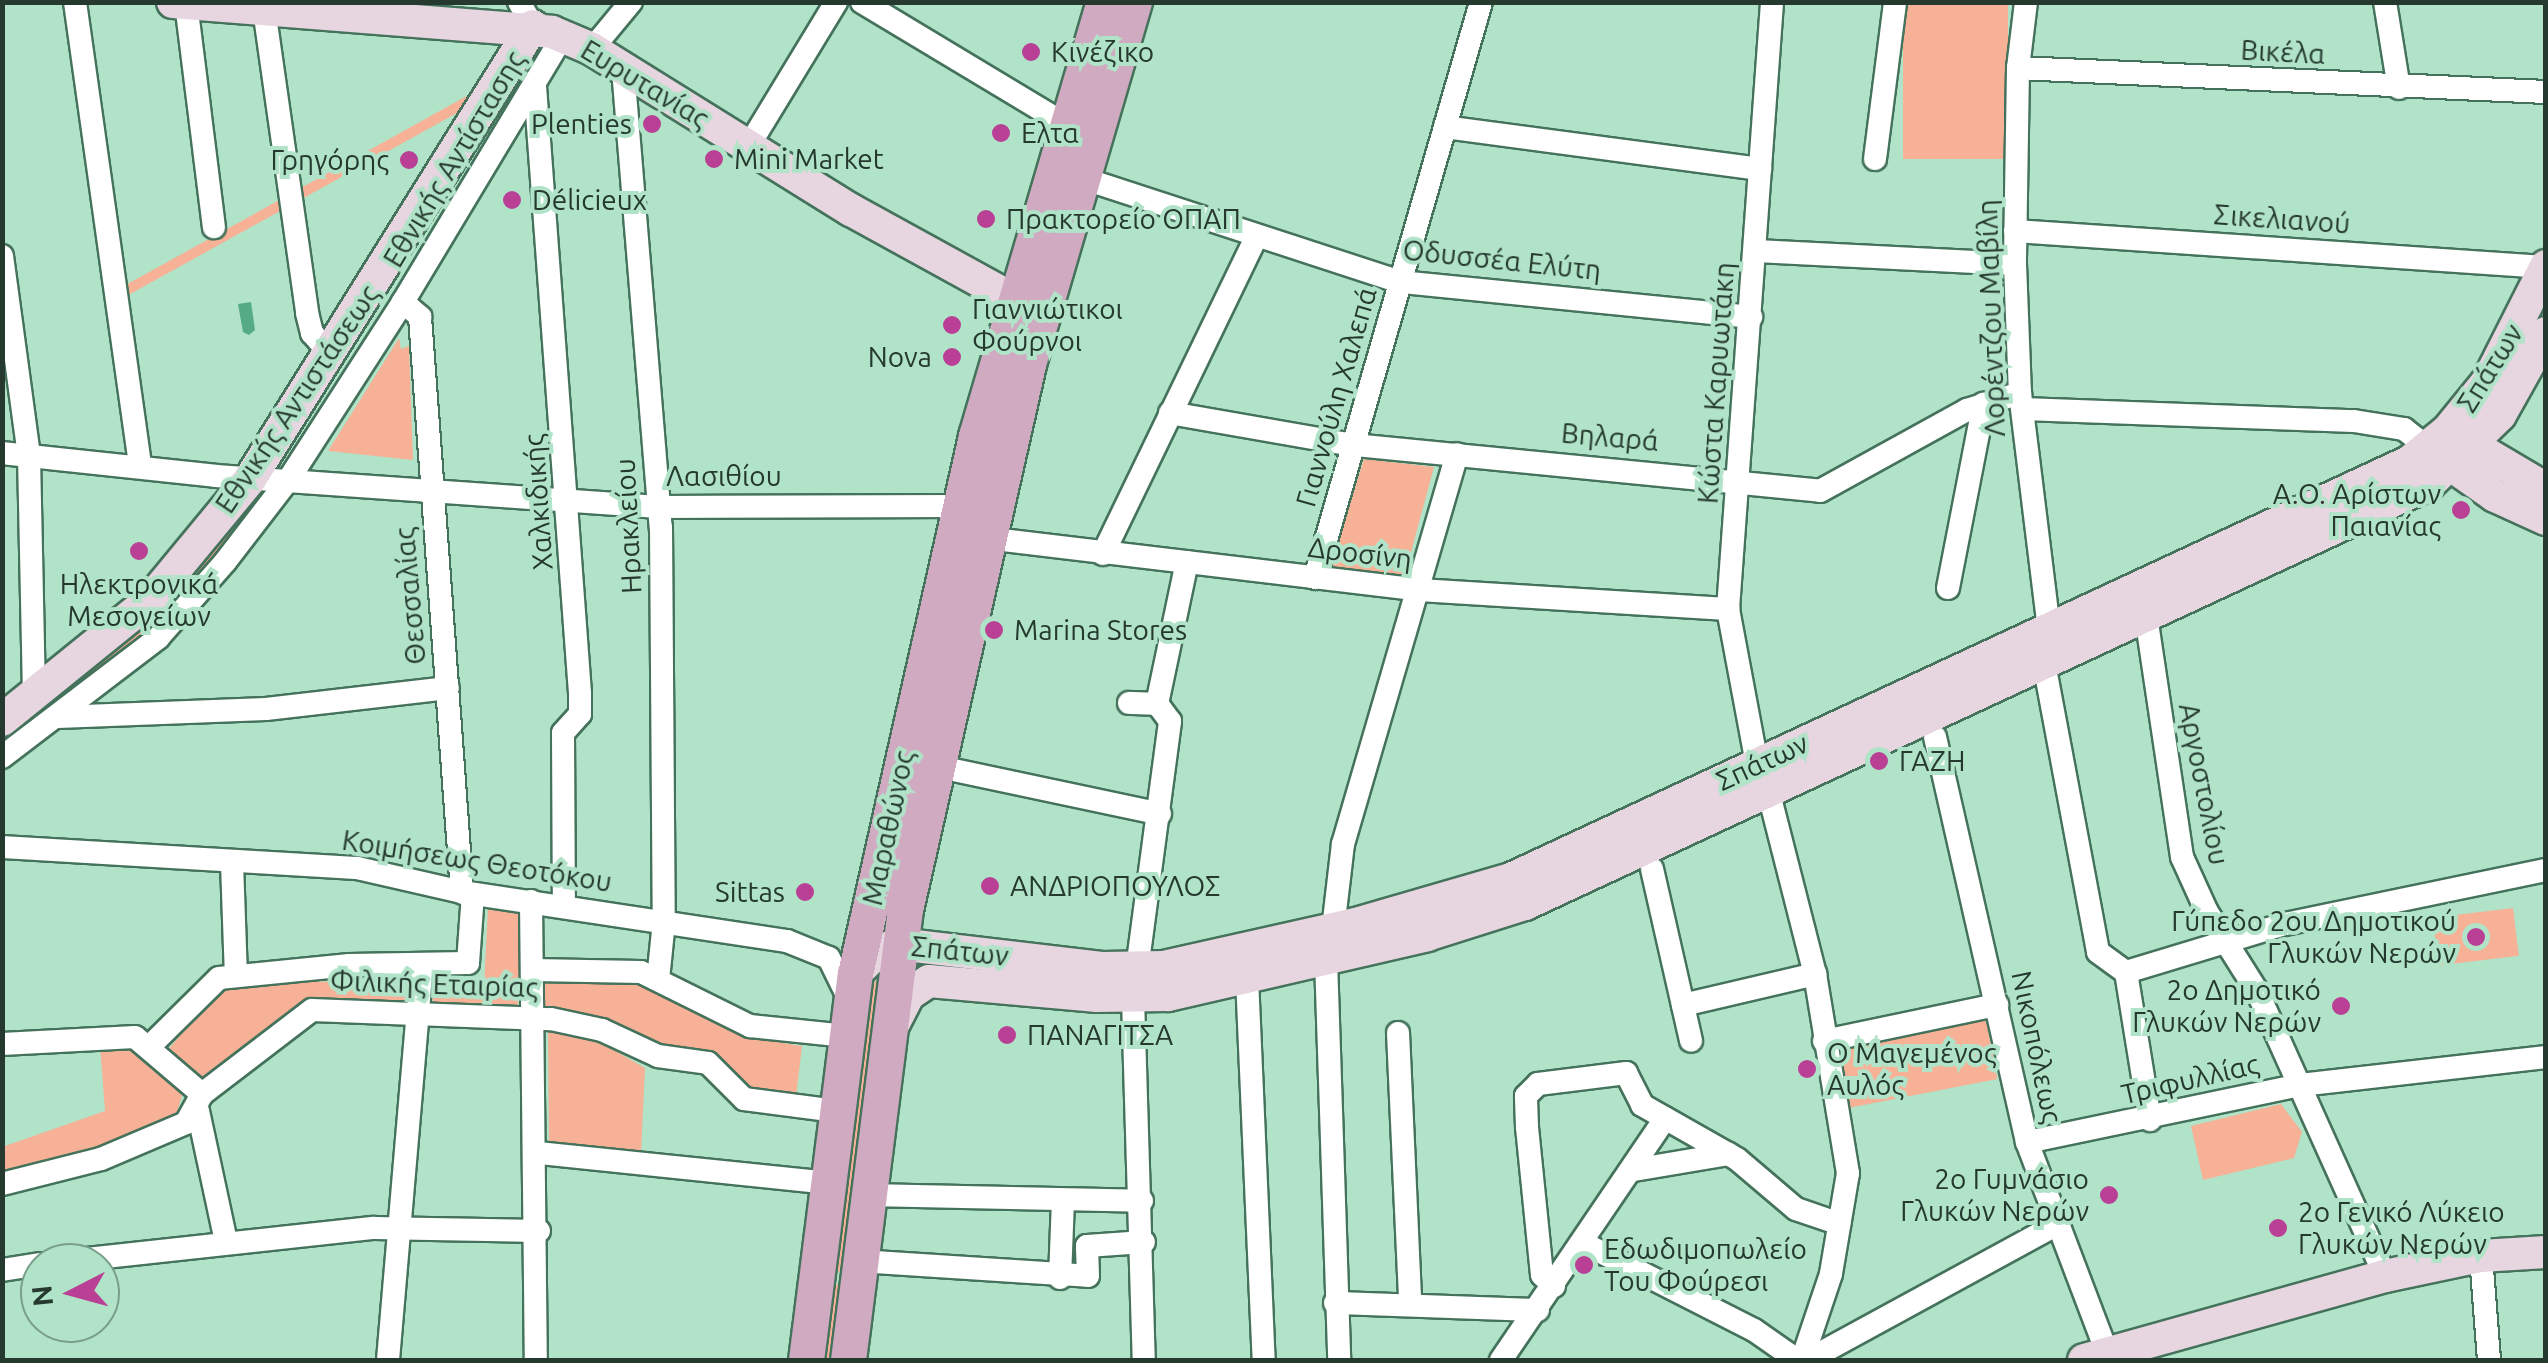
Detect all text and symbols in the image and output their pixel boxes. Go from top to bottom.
street label: Ευρυτανίας [575,33,715,135]
street label: Βικέλα [2240,33,2326,71]
place label: Κινέζικο [1051,35,1154,69]
marker: Κινέζικο [1020,41,1042,63]
street label: Εθνικής Αντίστασης [376,45,532,273]
place label: Plenties [531,107,632,141]
marker: Plenties [641,113,663,135]
place label: Ελτα [1021,116,1079,150]
marker: Ελτα [990,122,1012,144]
place label: Mini Market [734,142,884,176]
place label: Γρηγόρης [270,143,389,177]
marker: Mini Market [703,148,725,170]
marker: Γρηγόρης [398,149,420,171]
place label: Délicieux [532,183,647,217]
marker: Délicieux [501,189,523,211]
street label: Σικελιανού [2213,197,2351,241]
street label: Λορέντζου Μαβίλη [1970,199,2012,437]
place label: Πρακτορείο ΟΠΑΠ [1006,202,1241,236]
marker: Πρακτορείο ΟΠΑΠ [975,208,997,230]
street label: Οδυσσέα Ελύτη [1401,233,1603,287]
street label: Κώστα Καρυωτάκη [1691,261,1741,505]
street label: Εθνικής Αντιστάσεως [208,279,386,519]
street label: Γιαννούλη Χαλεπά [1289,283,1383,511]
place label: Γιαννιώτικοι Φούρνοι [972,292,1123,358]
marker: Γιαννιώτικοι Φούρνοι [941,314,963,336]
street label: Σπάτων [2450,318,2530,418]
place label: Nova [868,340,932,374]
marker: Nova [941,346,963,368]
street label: Βηλαρά [1560,416,1660,458]
street label: Χαλκιδικής [516,433,560,571]
street label: Ηρακλείου [608,457,648,595]
street label: Λασιθίου [666,459,782,493]
place label: Α.Ο. Αρίστων Παιανίας [2273,477,2441,543]
marker: Α.Ο. Αρίστων Παιανίας [2450,499,2472,521]
street label: Θεσσαλίας [387,526,433,666]
street label: Δροσίνη [1306,530,1414,576]
marker: Ηλεκτρονικά Μεσογείων [128,540,150,562]
place label: Ηλεκτρονικά Μεσογείων [60,567,218,633]
place label: Marina Stores [1014,613,1187,647]
marker: Marina Stores [983,619,1005,641]
street label: Αργοστολίου [2172,700,2236,868]
street label: Σπάτων [1711,726,1813,798]
place label: ΓΑΖΗ [1899,744,1965,778]
street label: Μαραθώνος [855,748,921,908]
marker: ΓΑΖΗ [1868,750,1890,772]
street label: Κοιμήσεως Θεοτόκου [340,823,614,899]
place label: ΑΝΔΡΙΟΠΟΥΛΟΣ [1010,869,1220,903]
place label: Sittas [715,875,785,909]
marker: ΑΝΔΡΙΟΠΟΥΛΟΣ [979,875,1001,897]
marker: Sittas [794,881,816,903]
place label: Γύπεδο 2ου Δημοτικού Γλυκών Νερών [2171,904,2456,970]
marker: Γύπεδο 2ου Δημοτικού Γλυκών Νερών [2465,926,2487,948]
street label: Σπάτων [910,929,1010,973]
street label: Φιλικής Εταιρίας [330,964,538,1004]
street label: Νικοπόλεως [2004,968,2070,1126]
place label: 2ο Δημοτικό Γλυκών Νερών [2132,973,2321,1039]
marker: 2ο Δημοτικό Γλυκών Νερών [2330,995,2352,1017]
place label: ΠΑΝΑΓΙΤΣΑ [1027,1018,1173,1052]
marker: ΠΑΝΑΓΙΤΣΑ [996,1024,1018,1046]
place label: Ο Μαγεμένος Αυλός [1827,1036,1996,1102]
street label: Τριφυλλίας [2118,1047,2262,1111]
marker: Ο Μαγεμένος Αυλός [1796,1058,1818,1080]
place label: 2ο Γυμνάσιο Γλυκών Νερών [1900,1162,2089,1228]
marker: 2ο Γυμνάσιο Γλυκών Νερών [2098,1184,2120,1206]
place label: 2ο Γενικό Λύκειο Γλυκών Νερών [2298,1195,2505,1261]
marker: 2ο Γενικό Λύκειο Γλυκών Νερών [2267,1217,2289,1239]
place label: Εδωδιμοπωλείο Του Φούρεσι [1604,1232,1807,1298]
north arrow [20,1243,120,1343]
marker: Εδωδιμοπωλείο Του Φούρεσι [1573,1254,1595,1276]
text: N [25,1284,58,1308]

